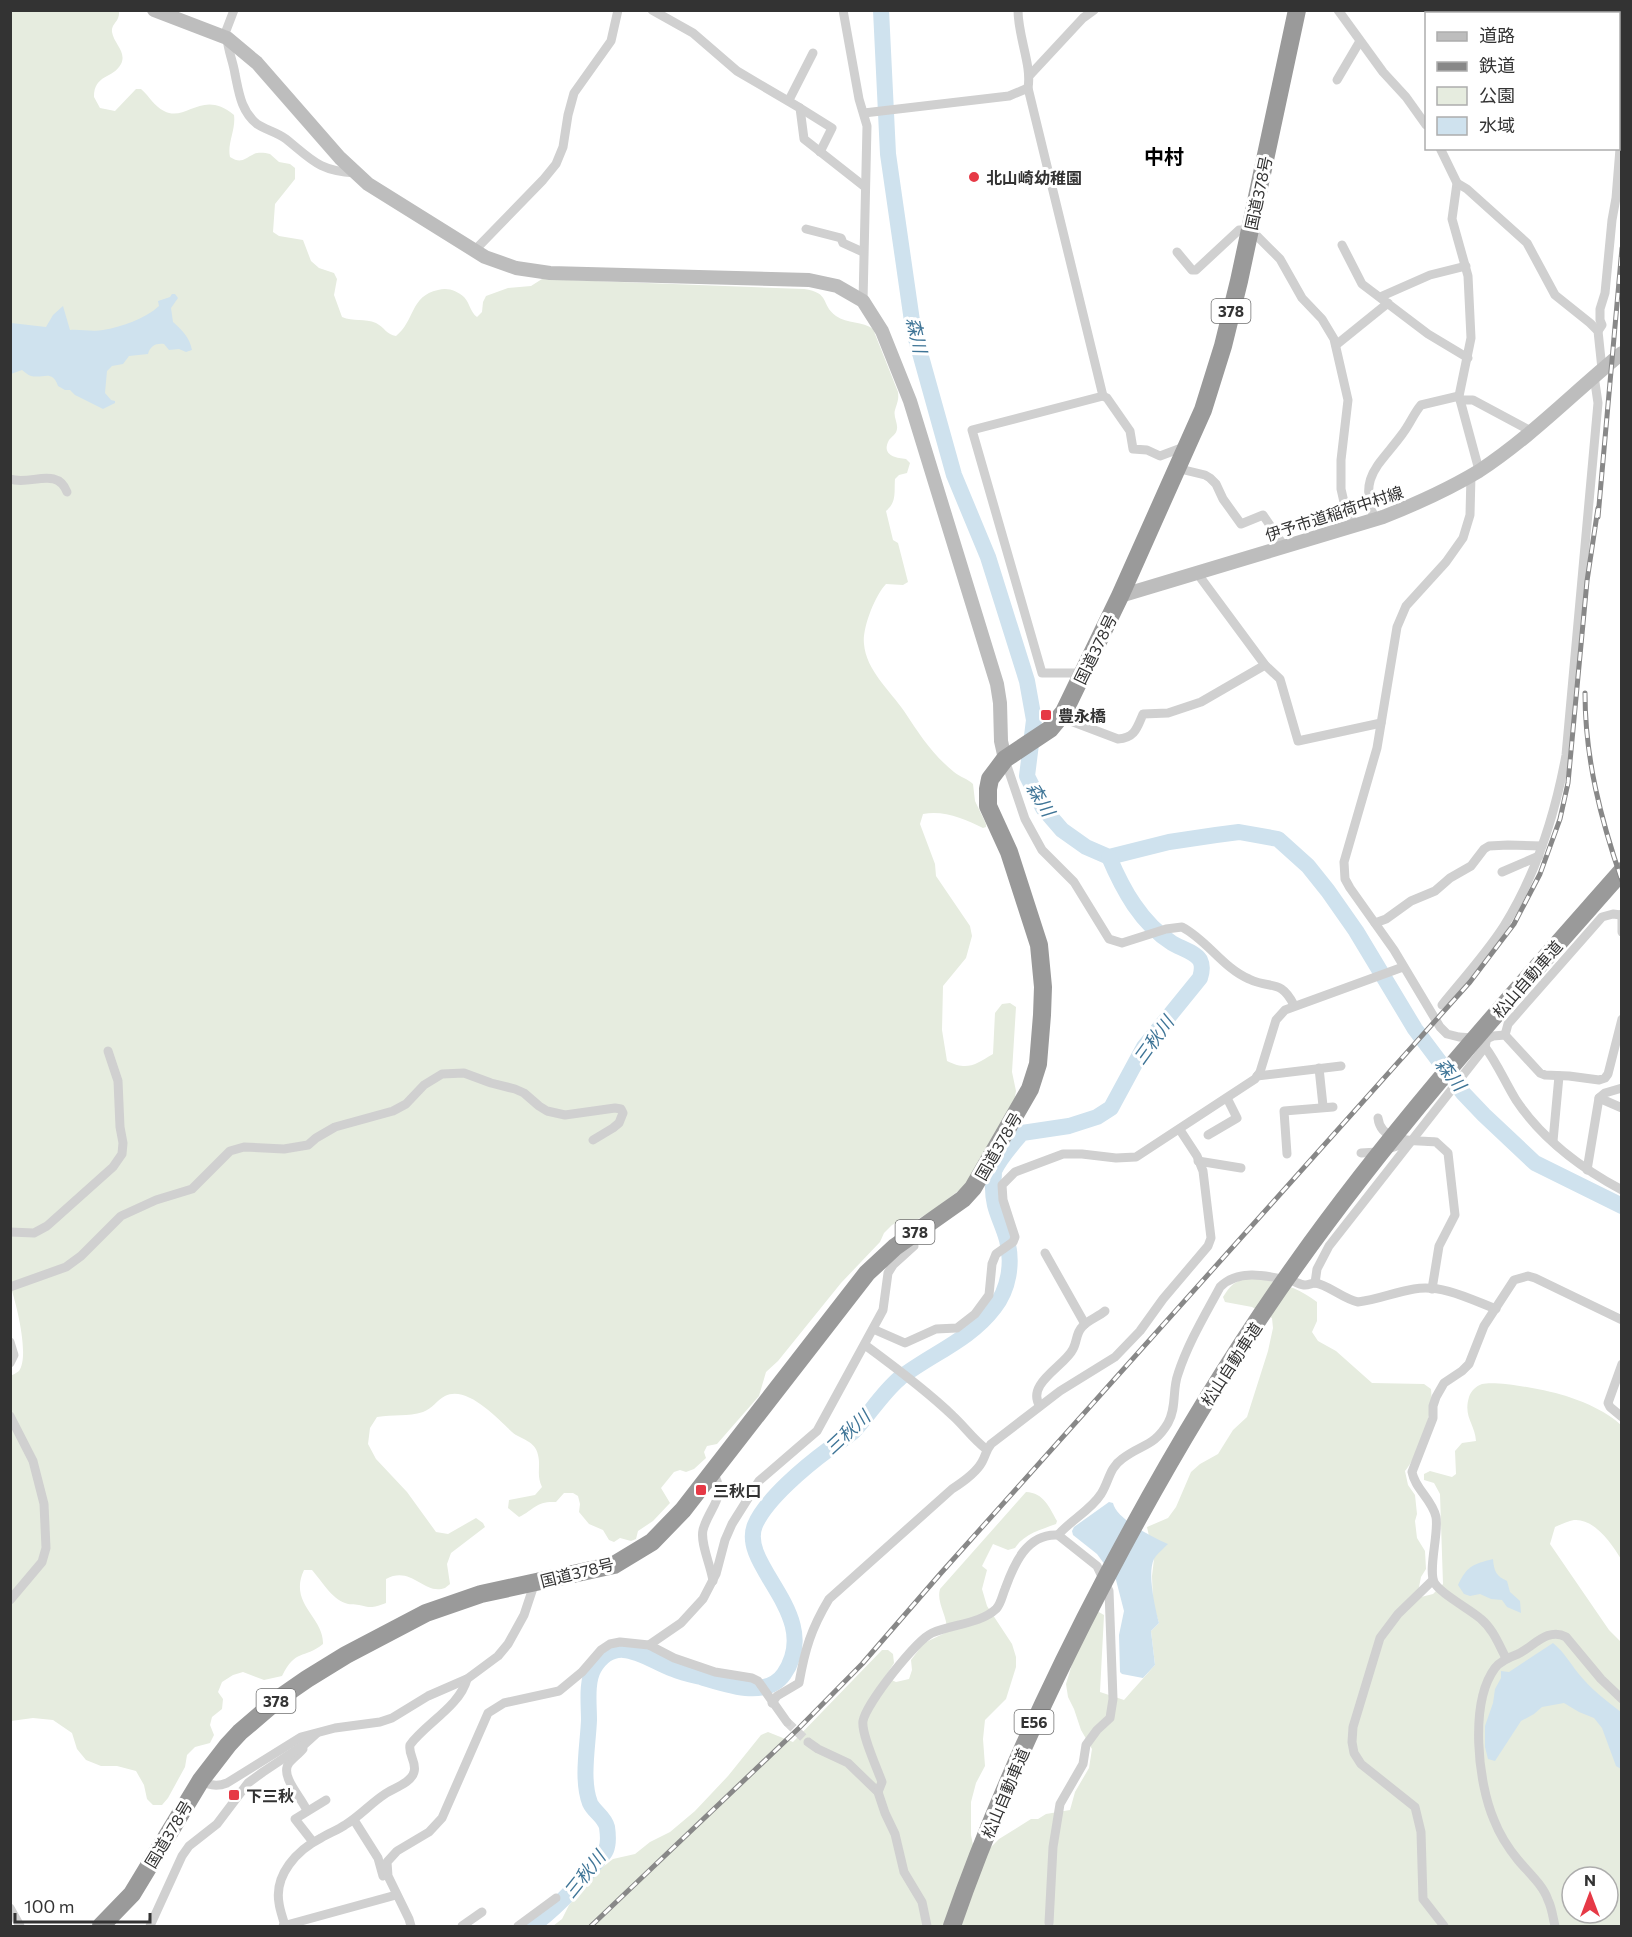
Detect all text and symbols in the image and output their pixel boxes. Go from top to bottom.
legend [1425,12,1620,150]
text: 道路 [1479,24,1515,46]
text: 鉄道 [1479,54,1515,76]
text: 公園 [1479,84,1515,106]
text: 水域 [1479,114,1515,136]
district label: 中村 [1144,144,1184,168]
street label: 国道378号 [1241,154,1275,232]
place label: 北山崎幼稚園 [986,168,1082,187]
marker: 北山崎幼稚園 [967,170,981,184]
road number: 378 [1212,299,1250,323]
water label: 森川 [902,315,932,357]
street label: 伊予市道稲荷中村線 [1263,482,1405,544]
street label: 国道378号 [1070,611,1120,687]
place label: 豊永橋 [1058,706,1106,725]
marker: 豊永橋 [1039,708,1053,722]
water label: 森川 [1022,778,1061,822]
street label: 松山自動車道 [1488,937,1566,1021]
water label: 三秋川 [1128,1010,1179,1068]
water label: 森川 [1431,1053,1472,1097]
street label: 国道378号 [971,1109,1025,1183]
road number: 378 [896,1220,934,1244]
street label: 松山自動車道 [1197,1319,1265,1409]
water label: 三秋川 [820,1404,876,1458]
place label: 三秋口 [713,1481,761,1500]
marker: 三秋口 [694,1483,708,1497]
street label: 国道378号 [538,1554,616,1590]
road number: 378 [256,1689,296,1713]
road number: E56 [1014,1710,1054,1734]
street label: 松山自動車道 [977,1745,1033,1841]
place label: 下三秋 [246,1786,294,1805]
marker: 下三秋 [227,1788,241,1802]
street label: 国道378号 [140,1797,196,1871]
water label: 三秋川 [558,1845,611,1902]
north arrow [1560,1865,1620,1925]
text: N [1584,1870,1596,1889]
scale bar [15,1886,150,1924]
text: 100 m [24,1895,74,1917]

